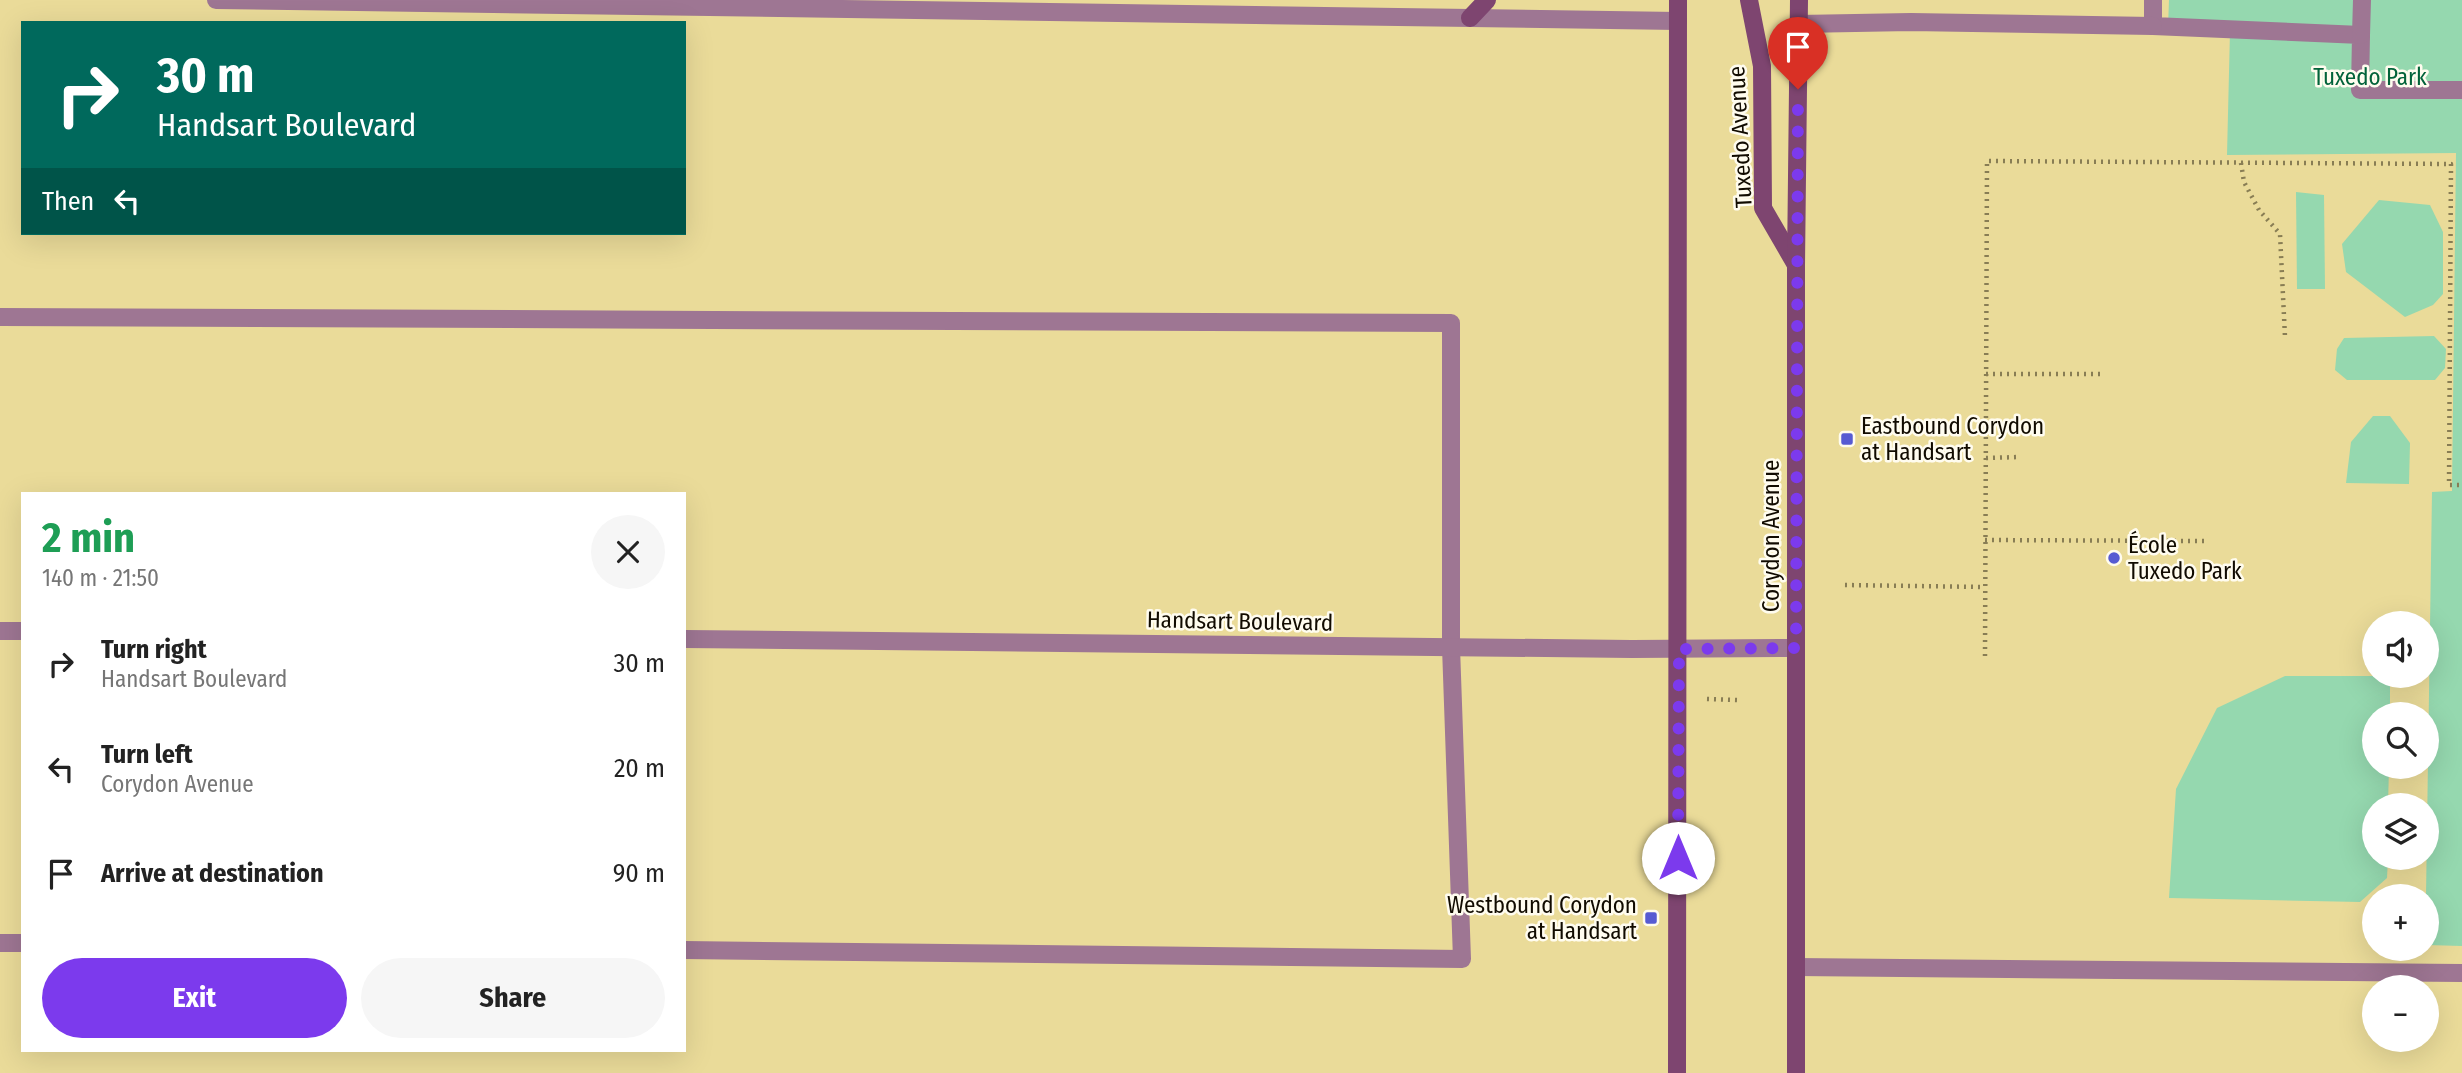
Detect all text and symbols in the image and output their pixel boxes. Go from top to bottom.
pin [1768,17,1828,89]
icon: arrive [1779,28,1817,66]
text: 30 m [157,46,255,105]
icon: right [42,49,133,140]
park label: Tuxedo Park [2313,63,2427,91]
street label: Tuxedo Avenue [1722,65,1758,209]
text: Handsart Boulevard [157,106,416,144]
icon: left [108,182,146,220]
text: Then [42,186,94,217]
place label: Eastbound Corydon at Handsart [1861,412,2044,466]
marker: Eastbound Corydon at Handsart [1839,431,1855,447]
street label: Corydon Avenue [1757,460,1785,612]
text: 2 min [42,513,135,563]
button: close [591,515,665,589]
place label: École Tuxedo Park [2128,530,2242,585]
marker: École Tuxedo Park [2106,550,2122,566]
text: 140 m · 21:50 [42,564,159,592]
street label: Handsart Boulevard [1147,605,1333,637]
map controls [2362,611,2439,1052]
button: sound [2362,611,2439,688]
text: Turn right [101,634,207,665]
icon: right [42,645,80,683]
text: 30 m [614,648,665,679]
text: Handsart Boulevard [101,665,287,693]
button: search [2362,702,2439,779]
text: Turn left [101,739,193,770]
icon: left [42,750,80,788]
text: 20 m [614,753,665,784]
text: Corydon Avenue [101,770,254,798]
button: layers [2362,793,2439,870]
position arrow [1641,821,1715,895]
icon: arrive [42,855,80,893]
text: Arrive at destination [101,858,324,889]
text: 90 m [613,858,665,889]
button: + [2362,884,2439,961]
place label: Westbound Corydon at Handsart [1447,891,1637,945]
marker: Westbound Corydon at Handsart [1643,910,1659,926]
button: Exit [42,958,347,1038]
button: Share [361,958,665,1038]
button: − [2362,975,2439,1052]

